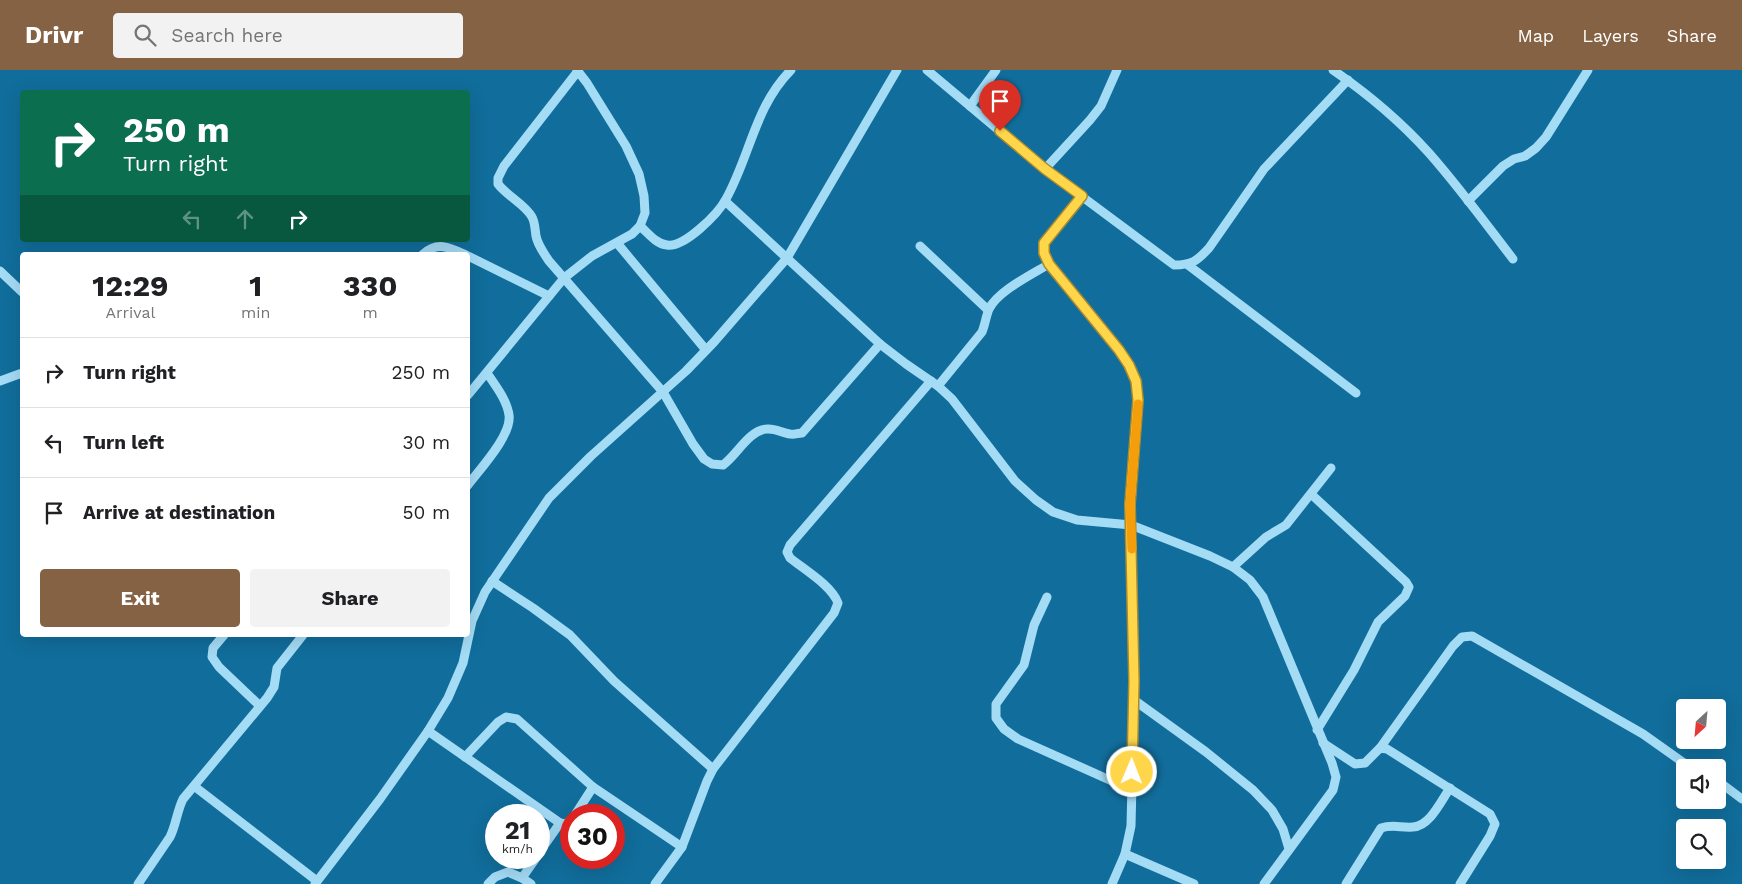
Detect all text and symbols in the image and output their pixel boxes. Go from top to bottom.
search box [113,13,463,58]
text: Drivr [25,21,83,49]
icon: search [131,21,159,49]
text: Search here [171,24,283,47]
text: Map [1517,25,1554,46]
text: Layers [1582,25,1639,46]
text: Share [1667,25,1717,46]
pin [979,80,1021,131]
icon: arrive [986,87,1014,115]
text: 250 m [123,109,230,151]
icon: right [40,110,105,175]
text: Turn right [123,151,228,176]
icon: left [178,205,206,233]
icon: ahead [231,205,259,233]
icon: right [284,205,312,233]
text: 12:29 [92,268,169,303]
text: 1 [249,268,262,303]
text: 330 [343,268,398,303]
text: Arrival [106,303,155,322]
text: min [241,303,270,322]
text: m [363,303,378,322]
icon: right [40,359,68,387]
text: Turn right [83,361,176,384]
text: 250 m [391,361,450,384]
icon: left [40,429,68,457]
text: Turn left [83,431,164,454]
text: 30 m [403,431,450,454]
icon: arrive [40,499,68,527]
text: Arrive at destination [83,501,275,524]
text: 50 m [403,501,450,524]
button: Exit [40,569,240,627]
button: Share [250,569,450,627]
north arrow [1676,699,1726,749]
map controls [1676,699,1726,869]
position arrow [1105,745,1157,797]
button: sound [1676,759,1726,809]
speed limit sign: 30 [560,804,625,869]
text: 21 [505,816,530,845]
button: search [1676,819,1726,869]
text: km/h [502,842,533,856]

